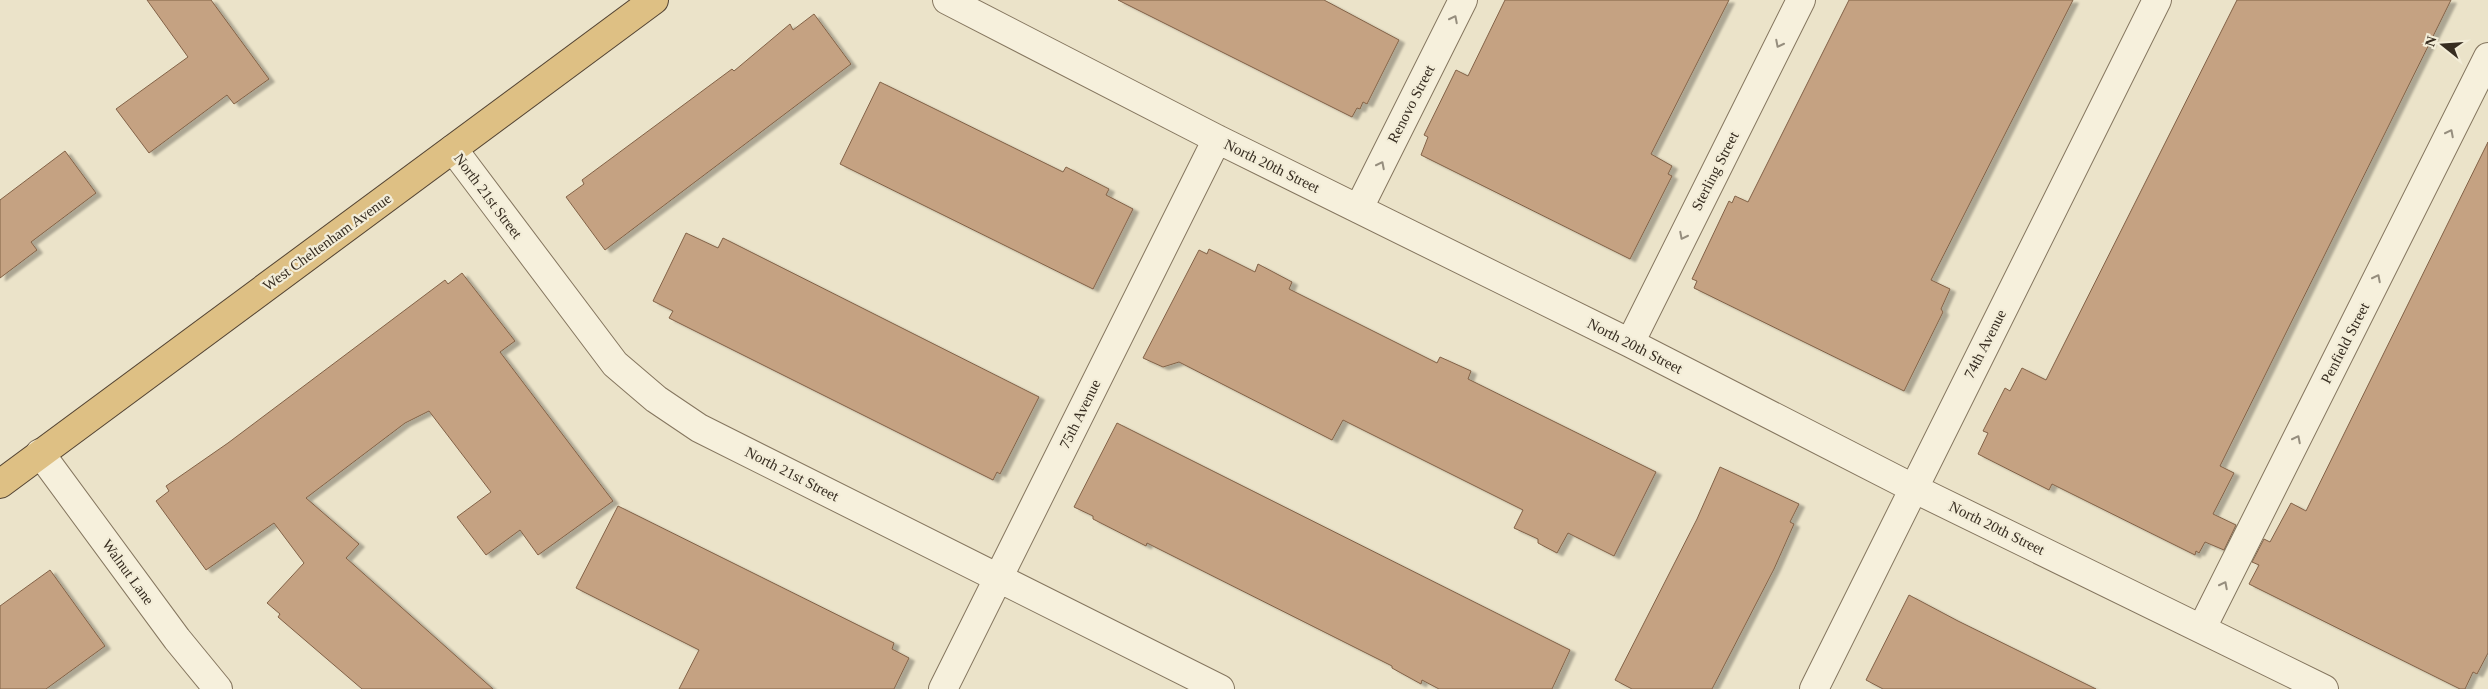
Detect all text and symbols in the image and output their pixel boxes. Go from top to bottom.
one-way arrow [1447,16,1457,25]
north arrow [2418,20,2468,70]
text: N [2422,34,2440,48]
one-way arrow [1775,38,1785,47]
street label: Renovo Street [1384,62,1438,146]
street label: Sterling Street [1688,128,1742,213]
one-way arrow [2444,129,2454,138]
street label: North 20th Street [1222,136,1323,196]
street label: North 21st Street [451,150,526,242]
one-way arrow [1375,161,1385,170]
street label: West Cheltenham Avenue [260,190,394,294]
one-way arrow [1679,231,1689,240]
one-way arrow [2371,274,2381,283]
street label: Penfield Street [2318,299,2373,386]
street label: 74th Avenue [1961,307,2009,381]
street label: North 20th Street [1585,315,1686,377]
street label: 75th Avenue [1056,376,1104,451]
one-way arrow [2291,435,2301,444]
street label: North 21st Street [743,444,842,505]
street label: North 20th Street [1947,498,2048,558]
street label: Walnut Lane [99,536,157,608]
one-way arrow [2218,581,2228,590]

